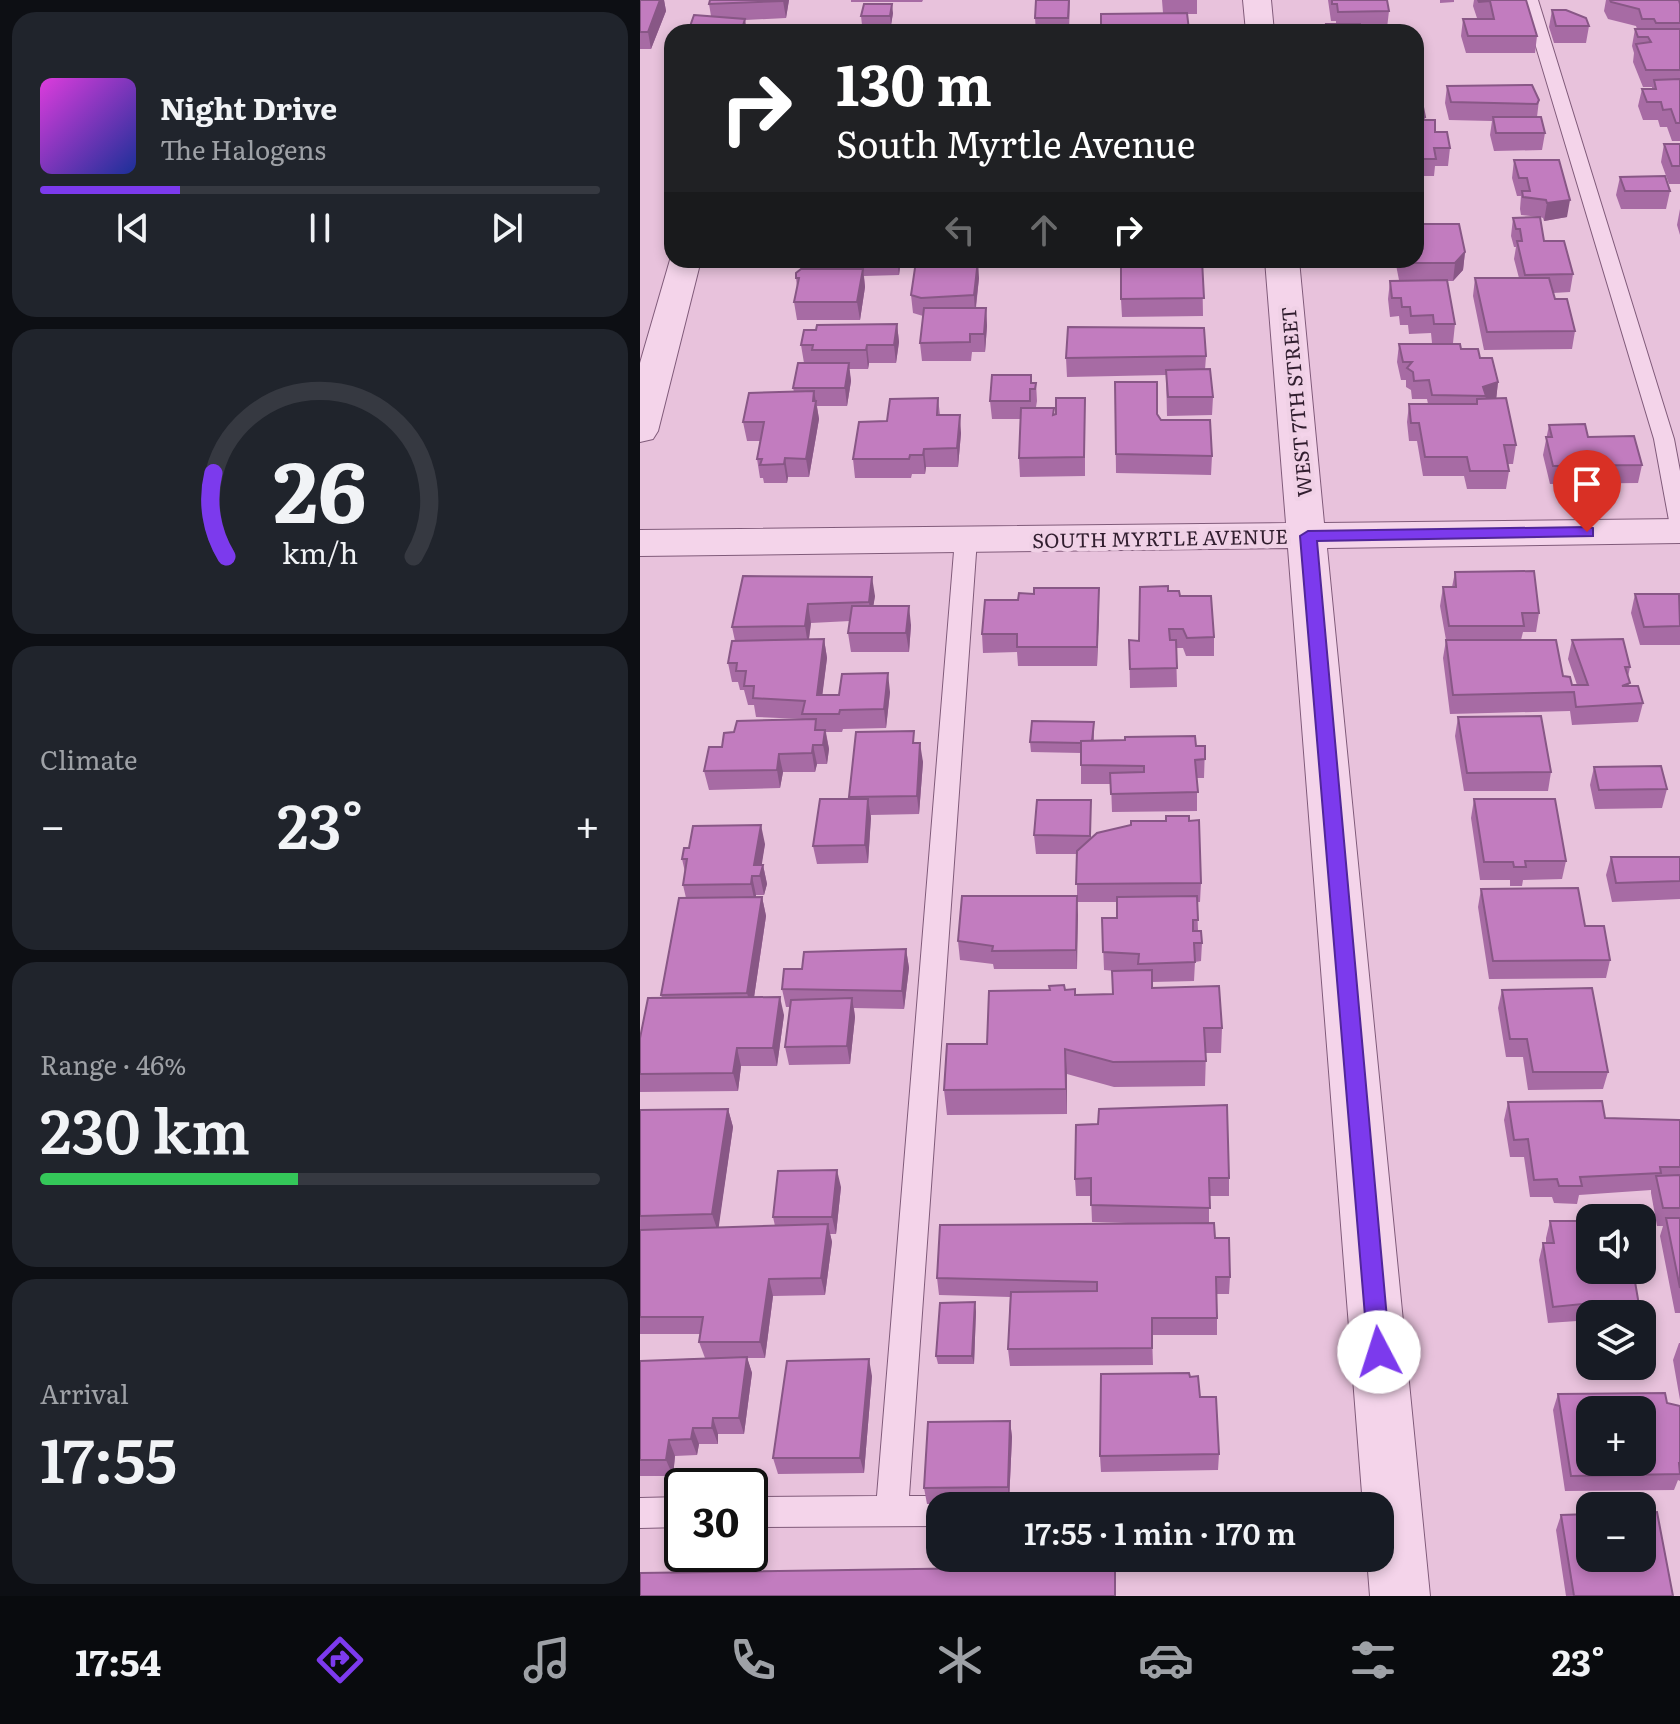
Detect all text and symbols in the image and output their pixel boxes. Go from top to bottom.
text: 130 m [836,40,992,123]
icon: right [704,56,808,160]
text: Night Drive [160,85,337,129]
text: South Myrtle Avenue [836,116,1195,169]
text: The Halogens [160,129,326,168]
icon: previous [111,206,155,250]
icon: pause [298,206,342,250]
icon: next [485,206,529,250]
icon: left [938,208,982,252]
icon: ahead [1022,208,1066,252]
icon: right [1106,208,1150,252]
street label: WEST 7TH STREET [1272,306,1318,498]
text: 26 [273,425,367,549]
pin [1553,450,1621,532]
icon: arrive [1565,462,1609,506]
street label: SOUTH MYRTLE AVENUE [1032,520,1288,554]
text: km/h [282,530,358,573]
text: Climate [40,739,138,778]
text: 23° [277,778,363,867]
text: − [40,790,66,856]
text: + [574,790,600,856]
text: Range · 46% [40,1044,186,1083]
text: 230 km [40,1083,250,1172]
map controls [1576,1204,1656,1572]
button: sound [1576,1204,1656,1284]
button: layers [1576,1300,1656,1380]
position arrow [1337,1310,1421,1394]
text: Arrival [40,1373,129,1412]
button: + [1576,1396,1656,1476]
text: 17:55 [40,1412,177,1501]
speed limit sign: 30 [664,1468,768,1572]
button: − [1576,1492,1656,1572]
text: 17:55 · 1 min · 170 m [1024,1510,1296,1554]
icon: directions [312,1632,368,1688]
icon: music [519,1632,575,1688]
icon: phone [725,1632,781,1688]
icon: climate [932,1632,988,1688]
icon: car [1138,1632,1194,1688]
icon: filters [1345,1632,1401,1688]
text: 17:54 [75,1634,161,1687]
text: 23° [1552,1634,1605,1687]

